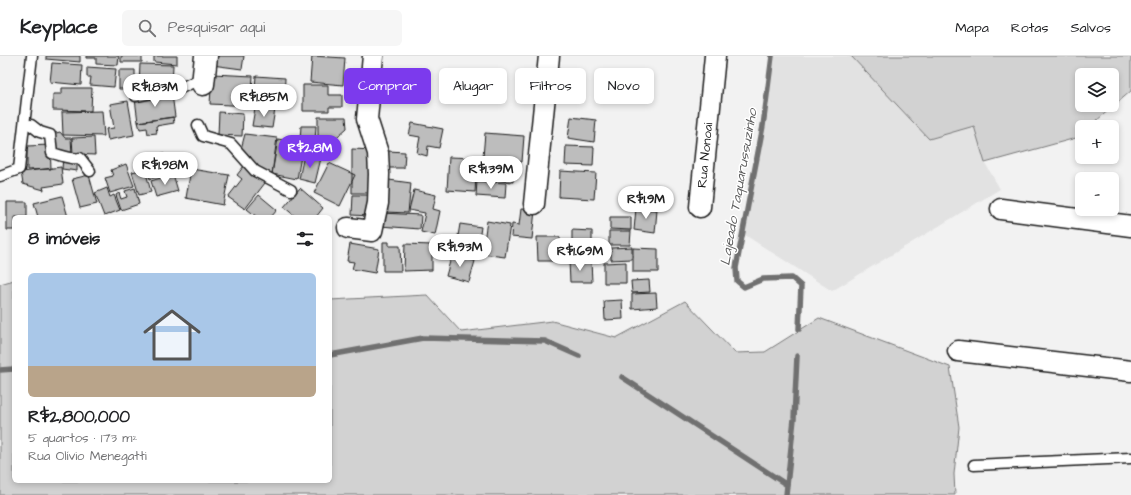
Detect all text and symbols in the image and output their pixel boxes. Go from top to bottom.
search box [122,10,402,46]
text: Keyplace [20,14,98,41]
icon: search [136,17,158,39]
text: Pesquisar aqui [168,17,265,38]
text: Mapa [955,18,989,38]
text: Rotas [1011,18,1049,38]
text: Salvos [1071,18,1111,38]
chip: Comprar [344,68,431,104]
chip: Alugar [439,68,507,104]
chip: Filtros [515,68,586,104]
chip: Novo [594,68,654,104]
map controls [1075,68,1119,216]
button: layers [1075,68,1119,112]
pin: R$1.83M [118,74,192,108]
text: R$1.83M [132,78,178,96]
pin: R$1.85M [227,84,301,118]
text: R$1.85M [240,88,288,106]
water label: Lajeado Taquarussuzinho [715,106,763,267]
button: + [1075,120,1119,164]
street label: Rua Nonoai [693,122,717,189]
pin: R$2.8M [277,135,343,169]
text: R$2.8M [288,139,332,157]
pin: R$1.98M [128,152,202,186]
text: R$1.98M [142,156,188,174]
pin: R$1.39M [454,156,528,190]
text: R$1.39M [469,160,513,178]
button: − [1075,172,1119,216]
pin: R$1.9M [613,186,679,220]
text: R$1.9M [627,190,665,208]
text: 8 imóveis [28,227,100,251]
icon: filters [294,228,316,250]
pin: R$1.93M [423,234,497,268]
text: R$1.93M [438,238,482,256]
pin: R$1.69M [543,238,617,272]
text: R$1.69M [557,242,603,260]
icon: home [136,299,208,371]
text: R$2,800,000 [28,405,130,429]
text: 5 quartos · 173 m² [28,429,137,447]
text: Rua Olívio Menegatti [28,447,147,465]

